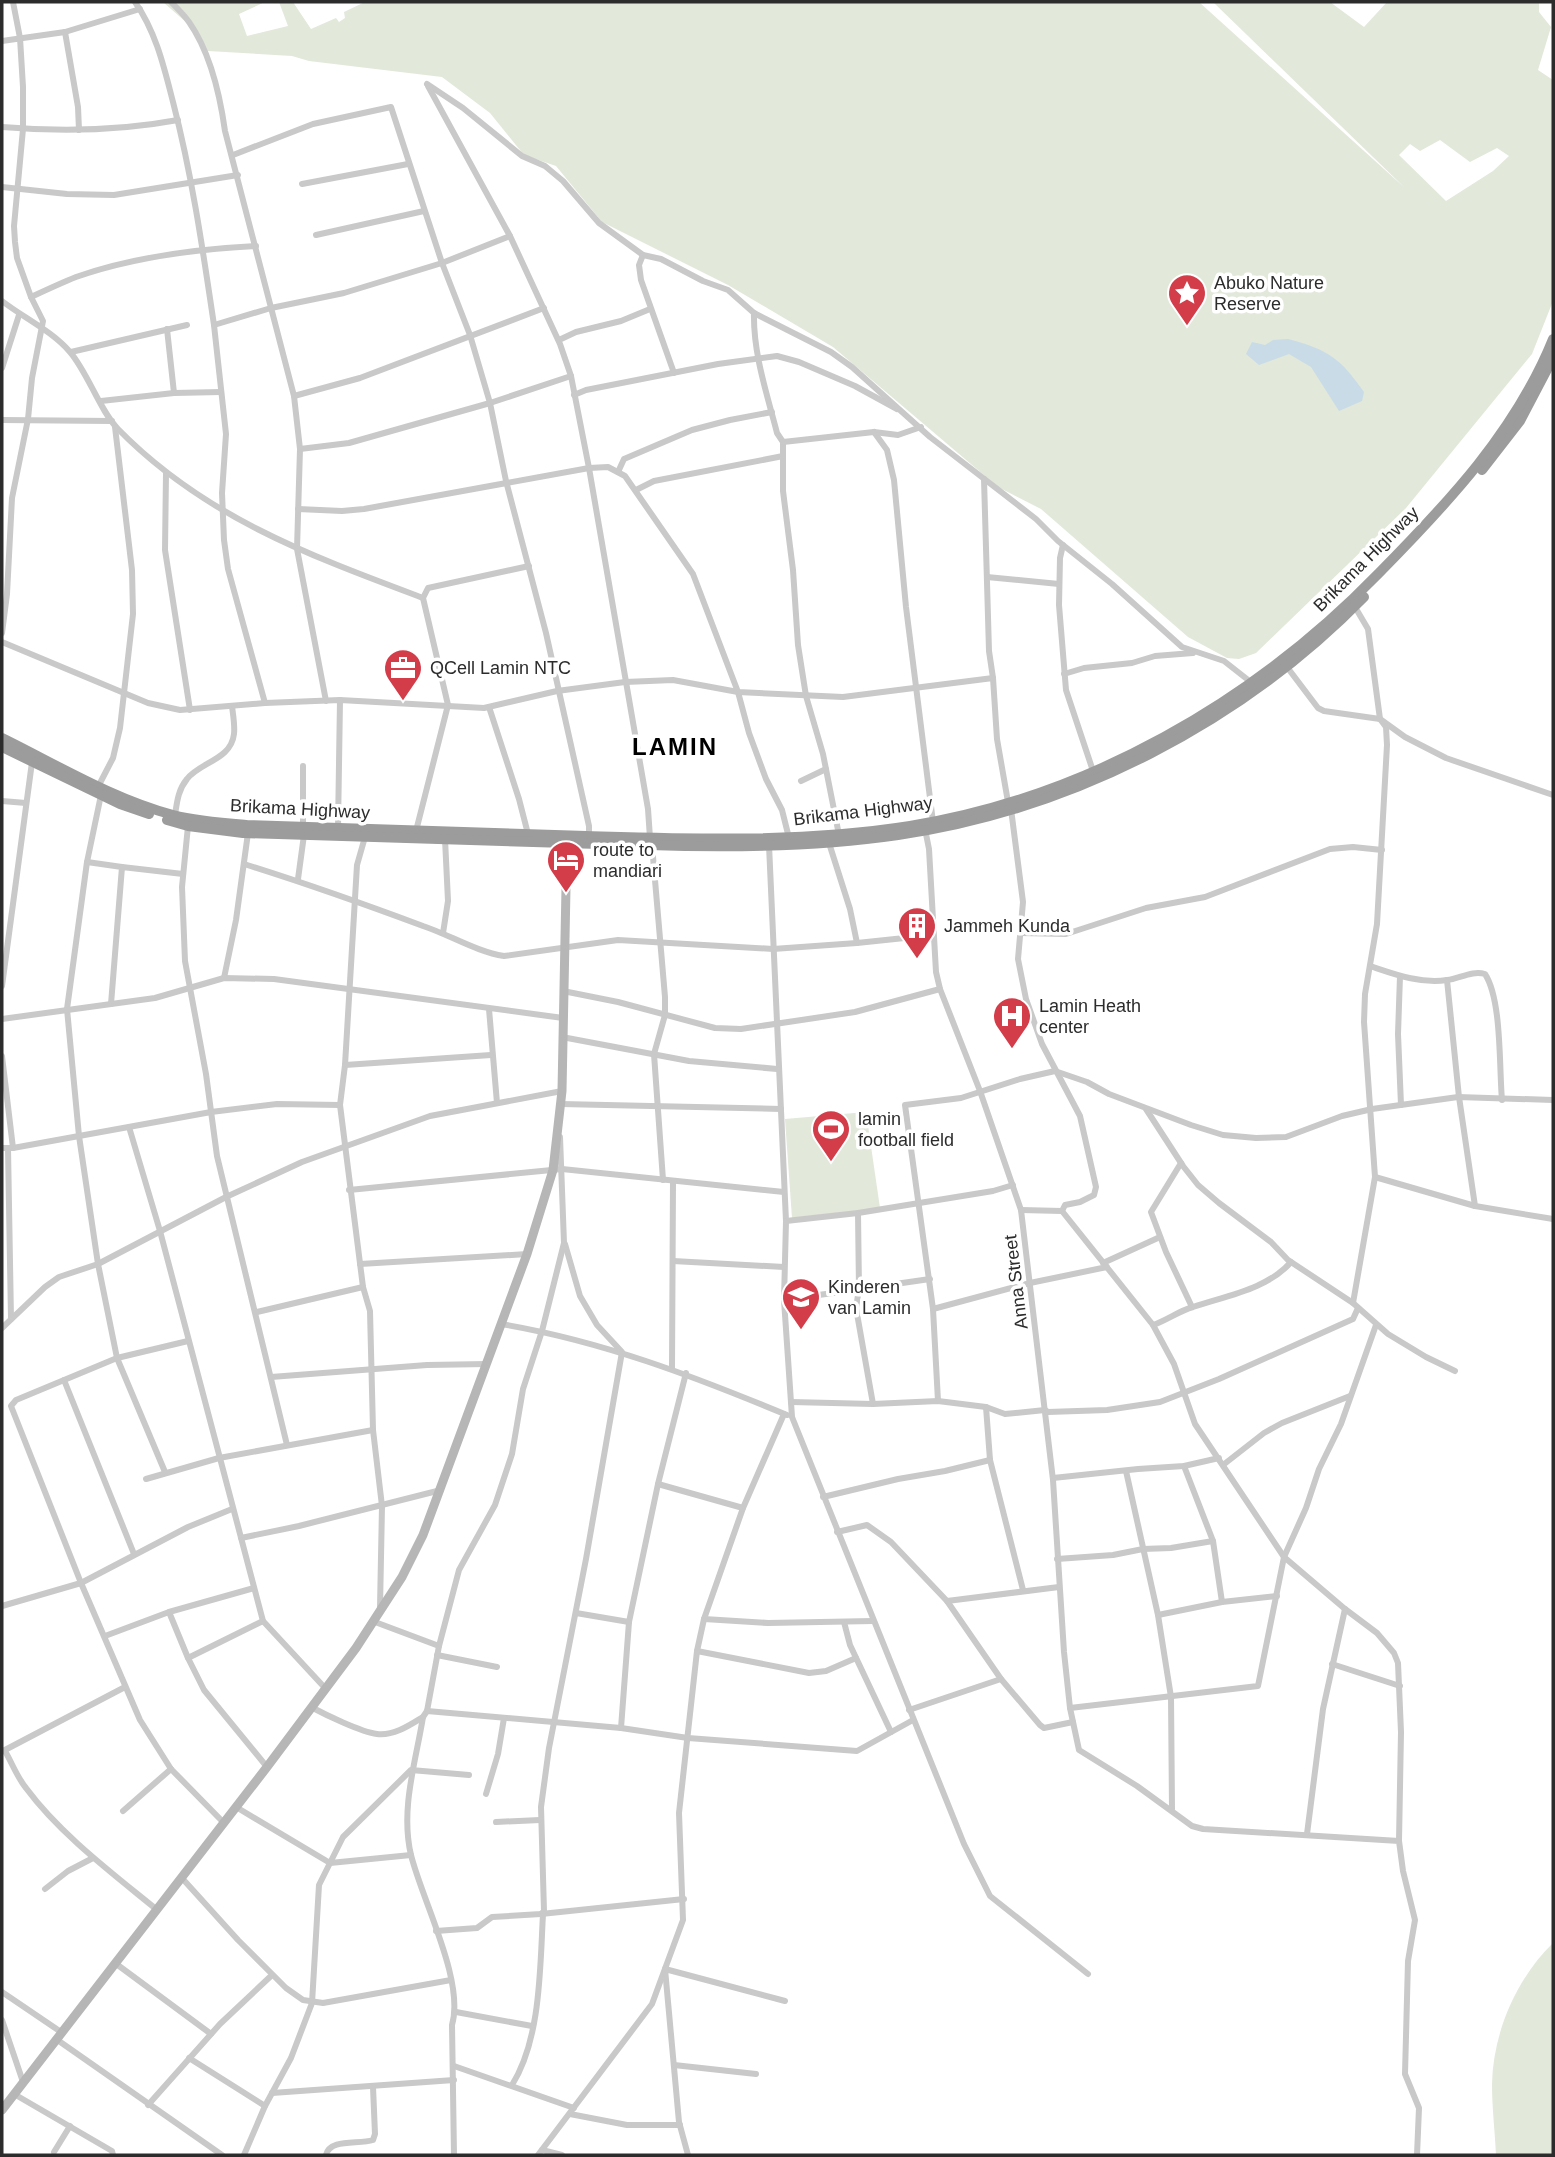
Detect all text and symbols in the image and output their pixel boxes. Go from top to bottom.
place icon: Abuko Nature Reserve [1166,272,1208,327]
place label: Abuko Nature Reserve [1214,273,1324,314]
street label: Brikama Highway [1309,502,1423,616]
office icon: QCell Lamin NTC [382,647,424,702]
place label: QCell Lamin NTC [430,658,571,678]
district label: LAMIN [632,733,718,760]
street label: Brikama Highway [792,793,934,829]
street label: Brikama Highway [230,795,370,823]
hotel icon: route to mandiari [545,839,587,894]
place label: route to mandiari [593,840,662,881]
building icon: Jammeh Kunda [896,905,938,960]
place label: Jammeh Kunda [944,916,1071,936]
hospital icon: Lamin Heath center [991,995,1033,1050]
place label: Lamin Heath center [1039,996,1141,1037]
sports icon: lamin football field [810,1108,852,1163]
place label: lamin football field [858,1109,954,1150]
street label: Anna Street [1000,1234,1032,1330]
school or university icon: Kinderen van Lamin [780,1276,822,1331]
place label: Kinderen van Lamin [828,1277,911,1318]

